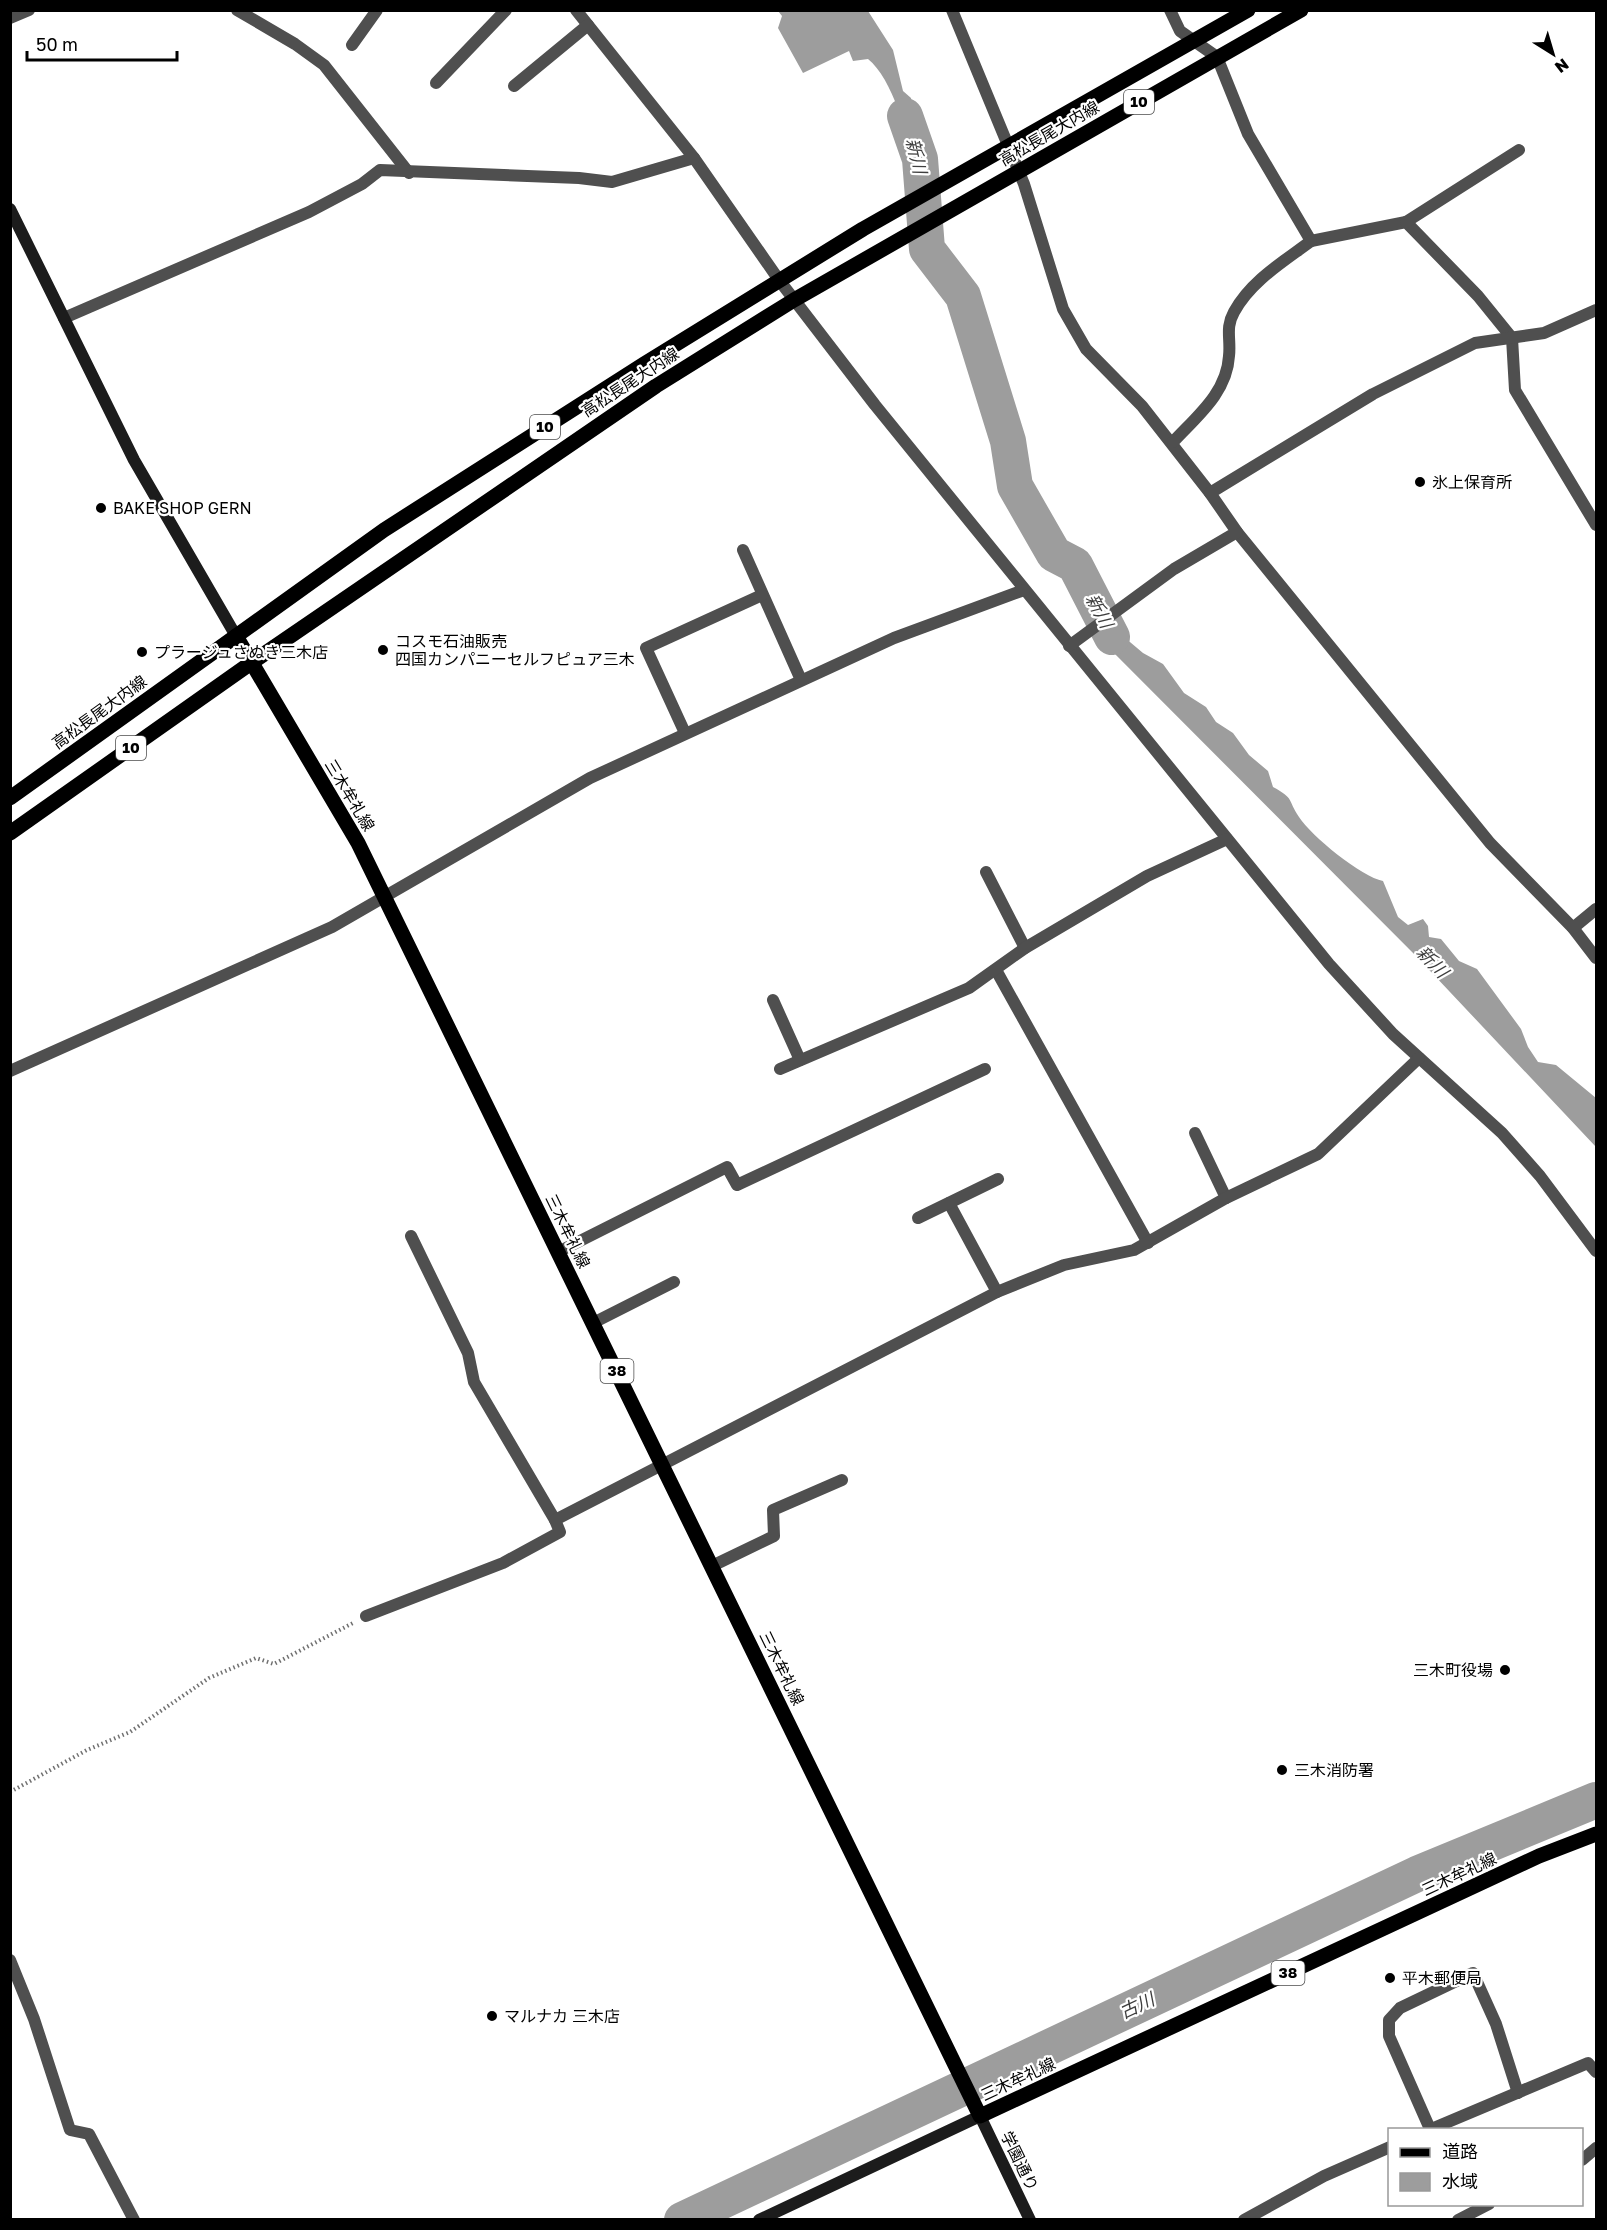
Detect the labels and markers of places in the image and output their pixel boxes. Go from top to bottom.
place label: 氷上保育所 [1432,472,1512,492]
marker: 氷上保育所 [1413,475,1427,489]
place label: BAKE SHOP GERN [113,498,252,518]
marker: BAKE SHOP GERN [94,501,108,515]
place label: コスモ石油販売 四国カンパニーセルフピュア三木 [395,631,635,669]
place label: プラージュさぬき三木店 [154,642,328,662]
marker: コスモ石油販売 四国カンパニーセルフピュア三木 [376,643,390,657]
marker: プラージュさぬき三木店 [135,645,149,659]
place label: 三木町役場 [1413,1660,1493,1680]
marker: 三木町役場 [1498,1663,1512,1677]
place label: 三木消防署 [1294,1760,1374,1780]
marker: 三木消防署 [1275,1763,1289,1777]
place label: 平木郵便局 [1402,1968,1482,1988]
marker: 平木郵便局 [1383,1971,1397,1985]
place label: マルナカ 三木店 [504,2006,620,2026]
marker: マルナカ 三木店 [485,2009,499,2023]

